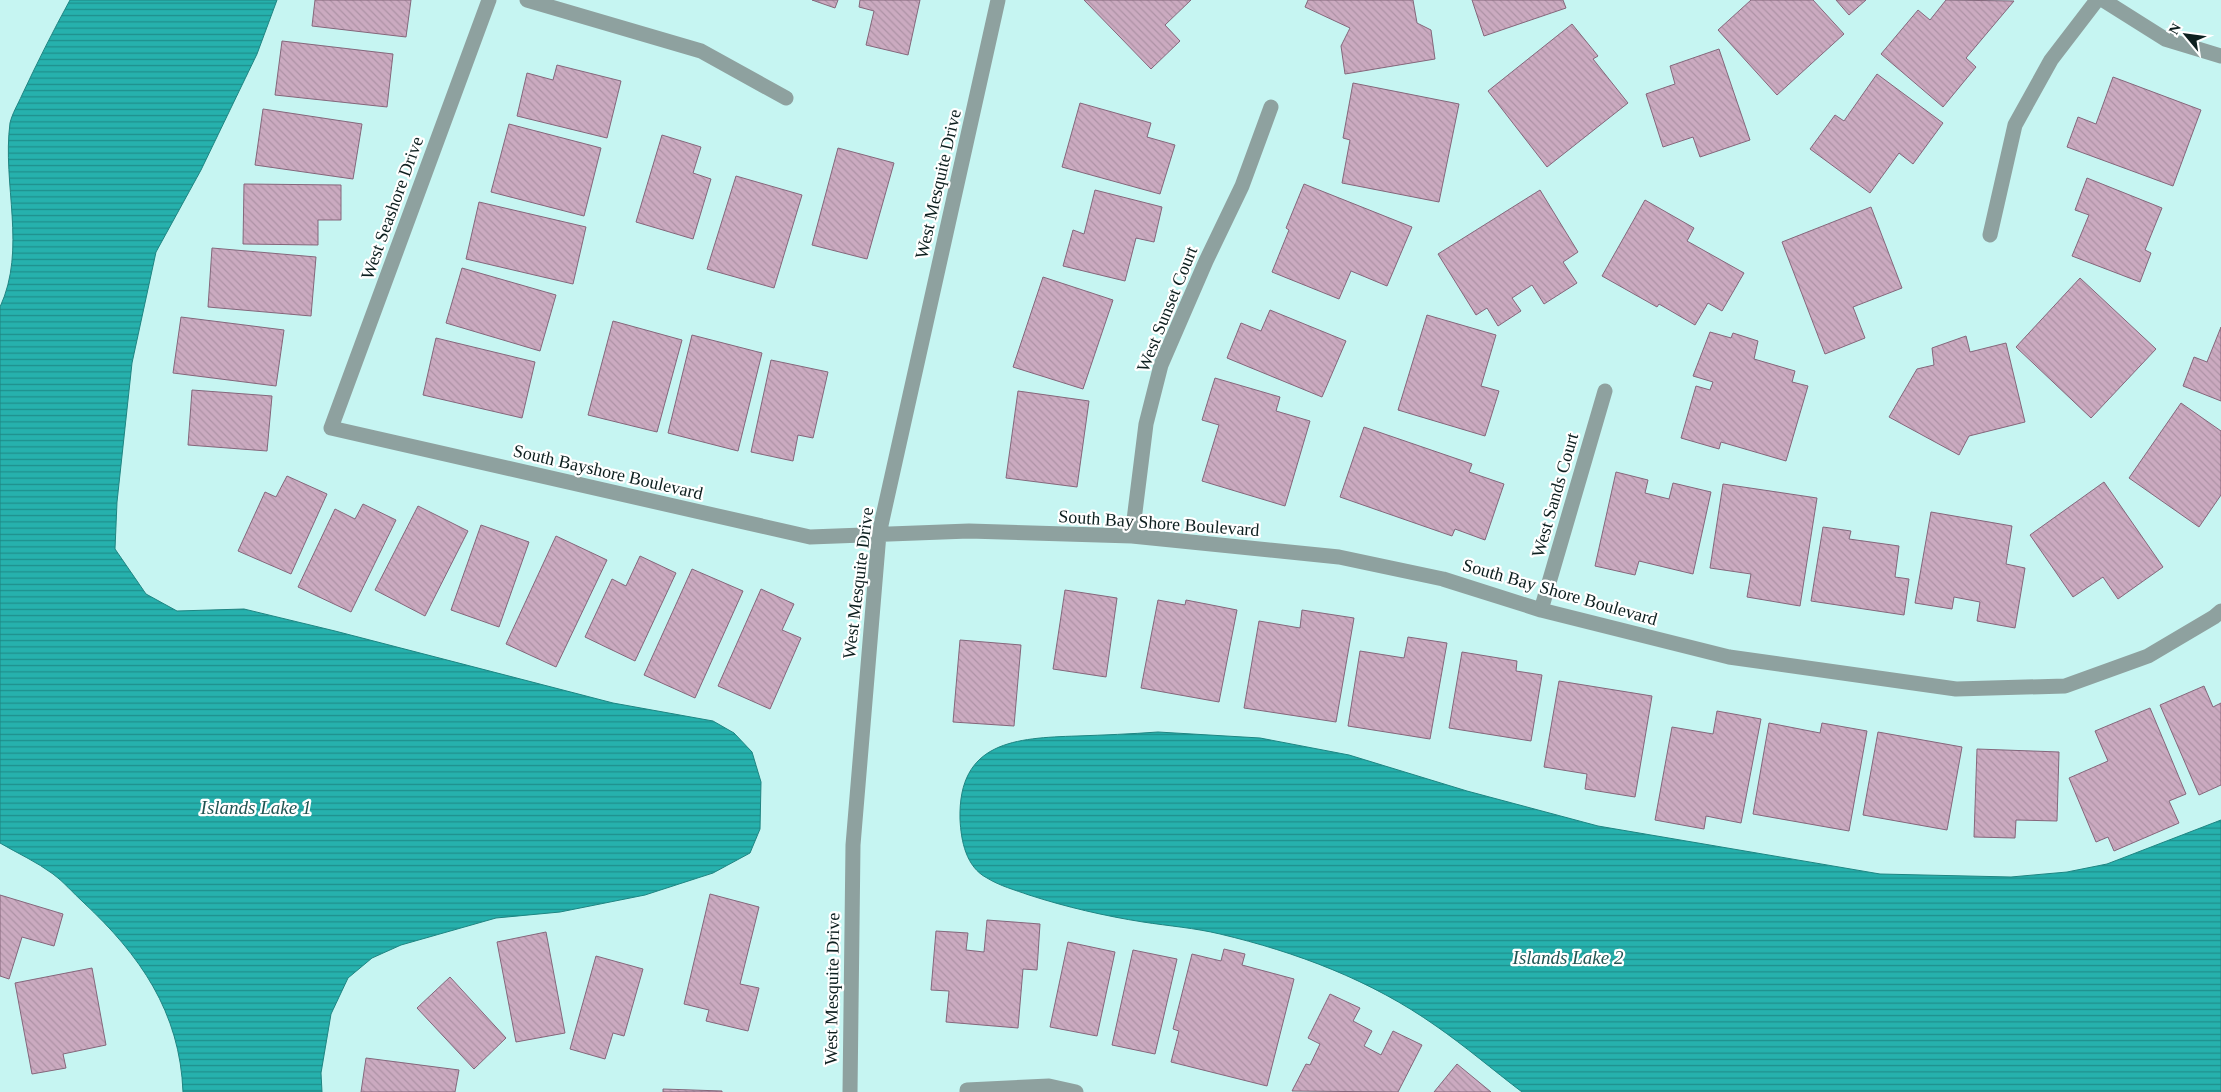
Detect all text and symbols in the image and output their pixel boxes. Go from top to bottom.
north arrow [2161,10,2211,60]
text: N [2166,21,2184,37]
street label: West Mesquite Drive [911,107,965,261]
street label: West Seashore Drive [357,134,427,282]
street label: West Sunset Court [1133,243,1201,375]
street label: West Sands Court [1528,430,1582,560]
street label: South Bayshore Boulevard [511,440,705,504]
street label: West Mesquite Drive [839,506,877,660]
street label: South Bay Shore Boulevard [1058,506,1260,540]
street label: South Bay Shore Boulevard [1460,555,1660,629]
water label: Islands Lake 1 [200,797,311,818]
street label: West Mesquite Drive [821,913,843,1065]
water label: Islands Lake 2 [1512,947,1624,968]

